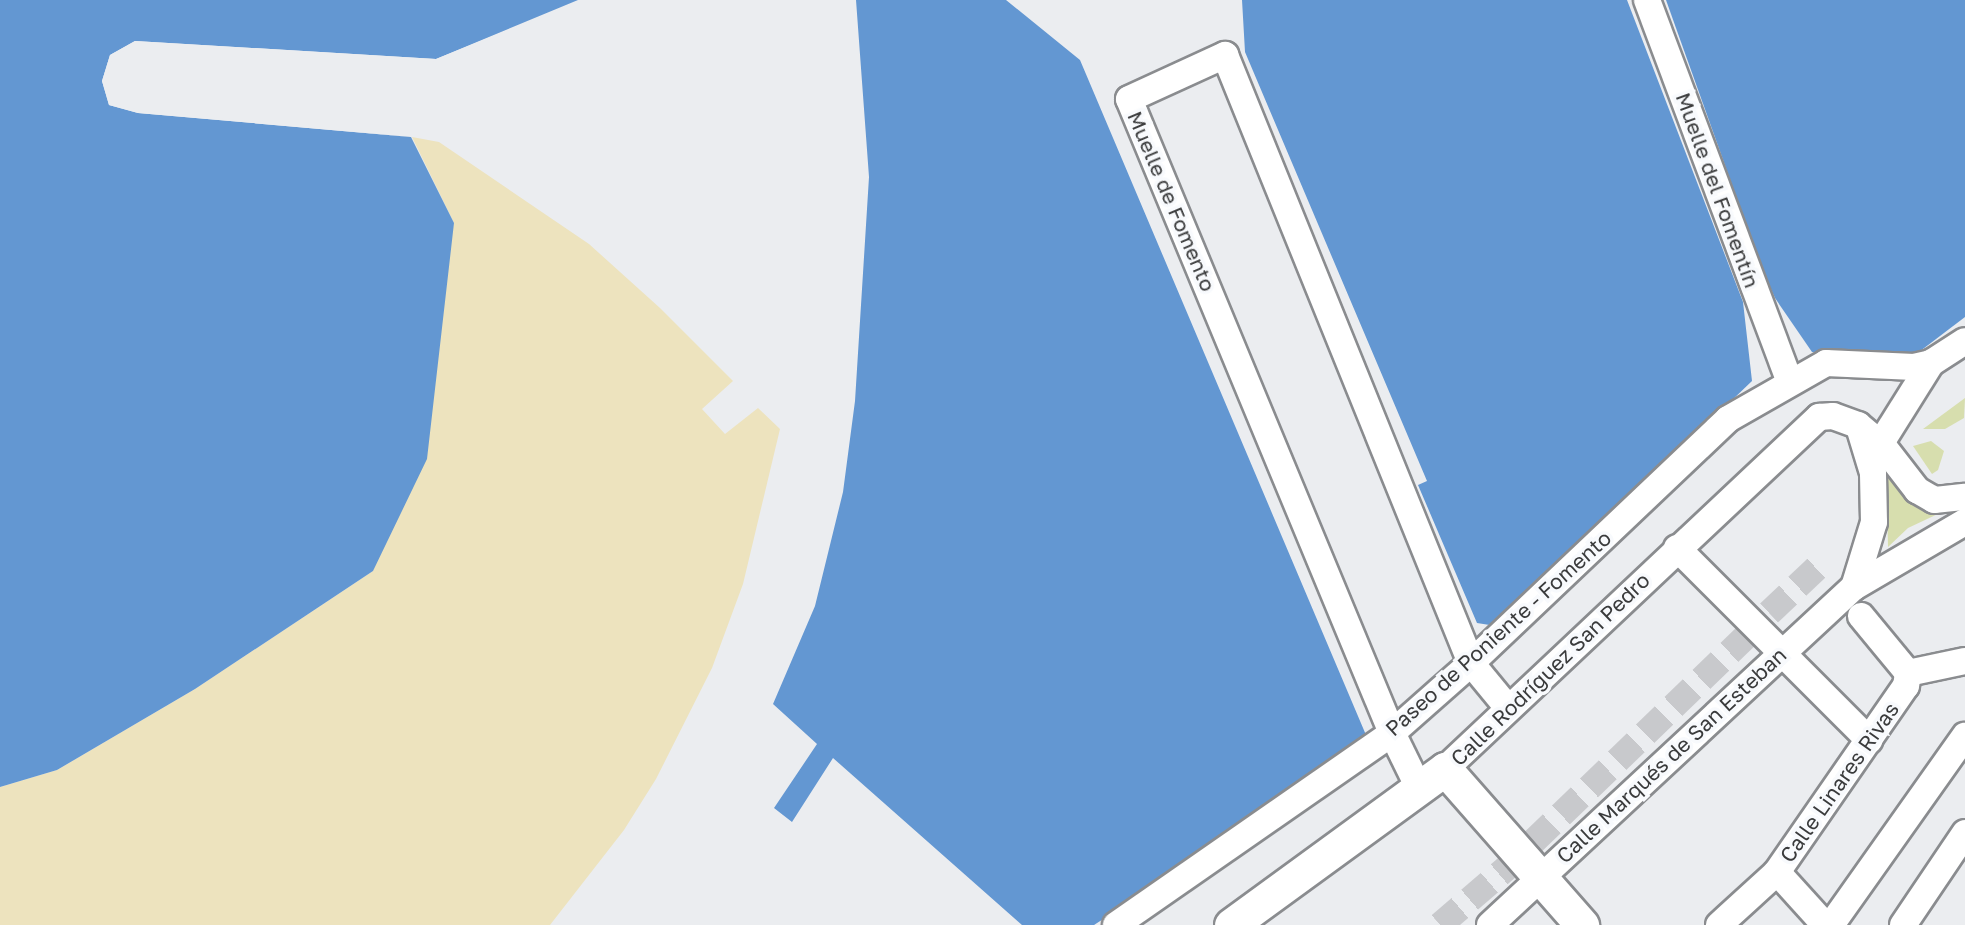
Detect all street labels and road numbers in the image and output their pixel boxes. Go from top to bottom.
street label: Muelle del Fomentín [1671,89,1765,291]
street label: Muelle de Fomento [1123,107,1221,295]
street label: Paseo de Poniente - Fomento [1380,525,1616,741]
street label: Calle Rodríguez San Pedro [1445,567,1655,771]
street label: Calle Marqués de San Esteban [1551,642,1791,868]
street label: Calle Linares Rivas [1774,697,1904,867]

